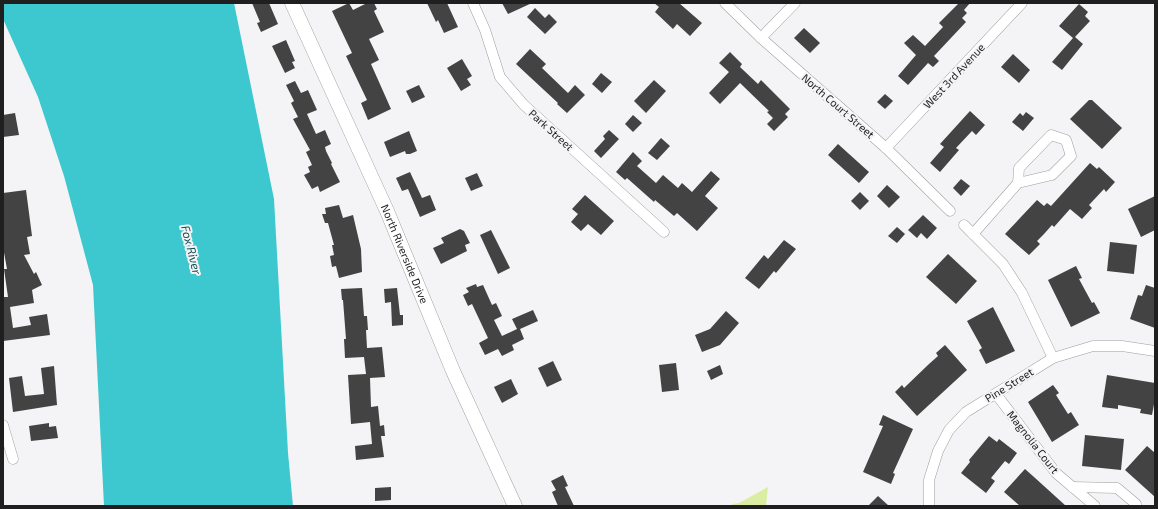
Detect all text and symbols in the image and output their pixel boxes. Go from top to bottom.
street label: West 3rd Avenue [920,40,987,111]
street label: North Court Street [799,71,877,141]
street label: Park Street [526,106,576,153]
street label: North Riverside Drive [379,202,431,305]
water label: Fox River [179,224,205,276]
street label: Pine Street [982,365,1035,405]
street label: Magnolia Court [1005,408,1062,476]

